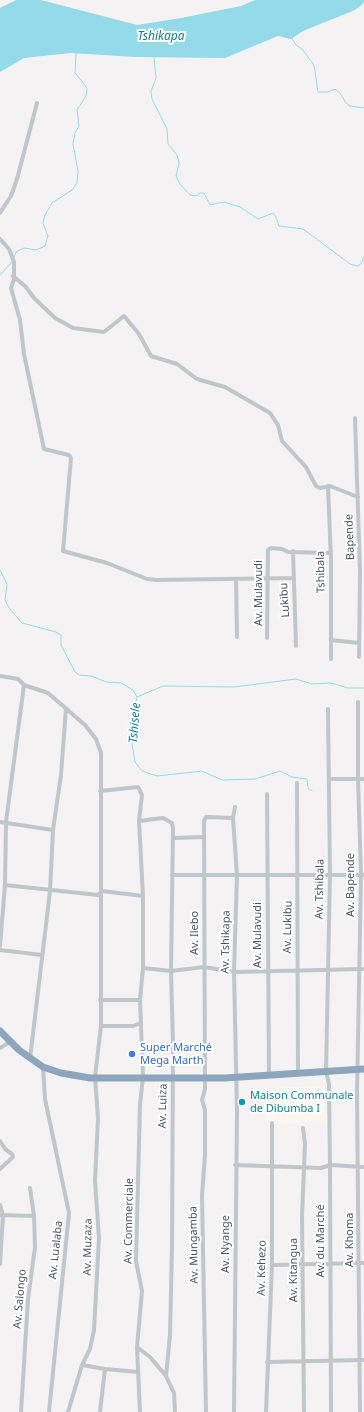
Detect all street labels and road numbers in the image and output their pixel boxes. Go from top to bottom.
street label: Bapende [343,514,357,560]
street label: Tshibala [314,551,328,593]
street label: Av. Mulavudi [252,560,266,626]
street label: Lukibu [277,582,293,618]
street label: Av. Bapende [344,853,358,917]
street label: Av. Tshibala [313,859,327,919]
street label: Av. Lukibu [281,900,295,954]
street label: Av. Mulavudi [251,902,265,968]
street label: Av. Tshikapa [219,910,233,974]
street label: Av. Ilebo [188,911,202,955]
street label: Av. Luiza [156,1084,170,1128]
street label: Av. Commerciale [122,1178,136,1264]
street label: Av. du Marché [314,1204,328,1278]
street label: Av. Mungamba [187,1206,201,1284]
street label: Av. Khoma [343,1213,357,1267]
street label: Av. Nyange [219,1215,233,1273]
street label: Av. Muzaza [81,1218,95,1276]
street label: Av. Lualaba [46,1220,66,1280]
street label: Av. Kitangua [287,1238,301,1302]
street label: Av. Kehezo [255,1240,269,1296]
street label: Av. Salongo [11,1269,29,1329]

